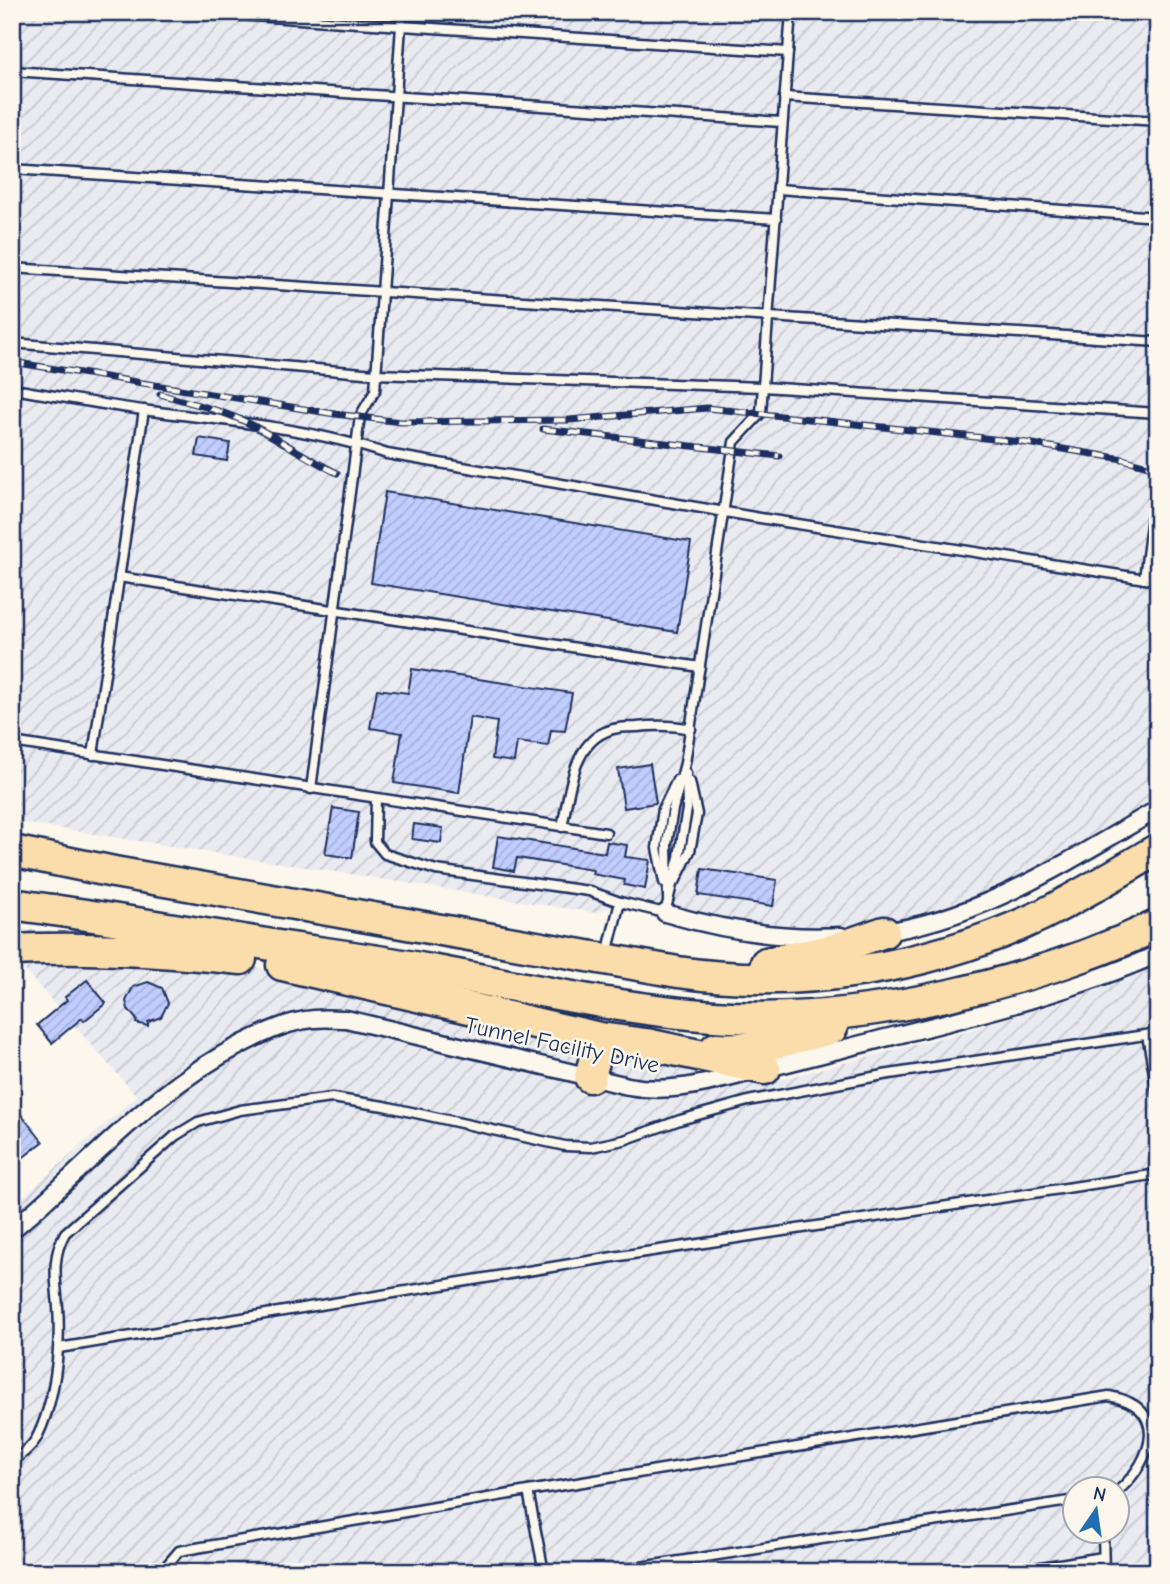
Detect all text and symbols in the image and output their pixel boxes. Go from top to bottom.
street label: Tunnel Facility Drive [462,1011,662,1079]
north arrow [1062,1476,1132,1546]
text: N [1091,1482,1108,1507]

